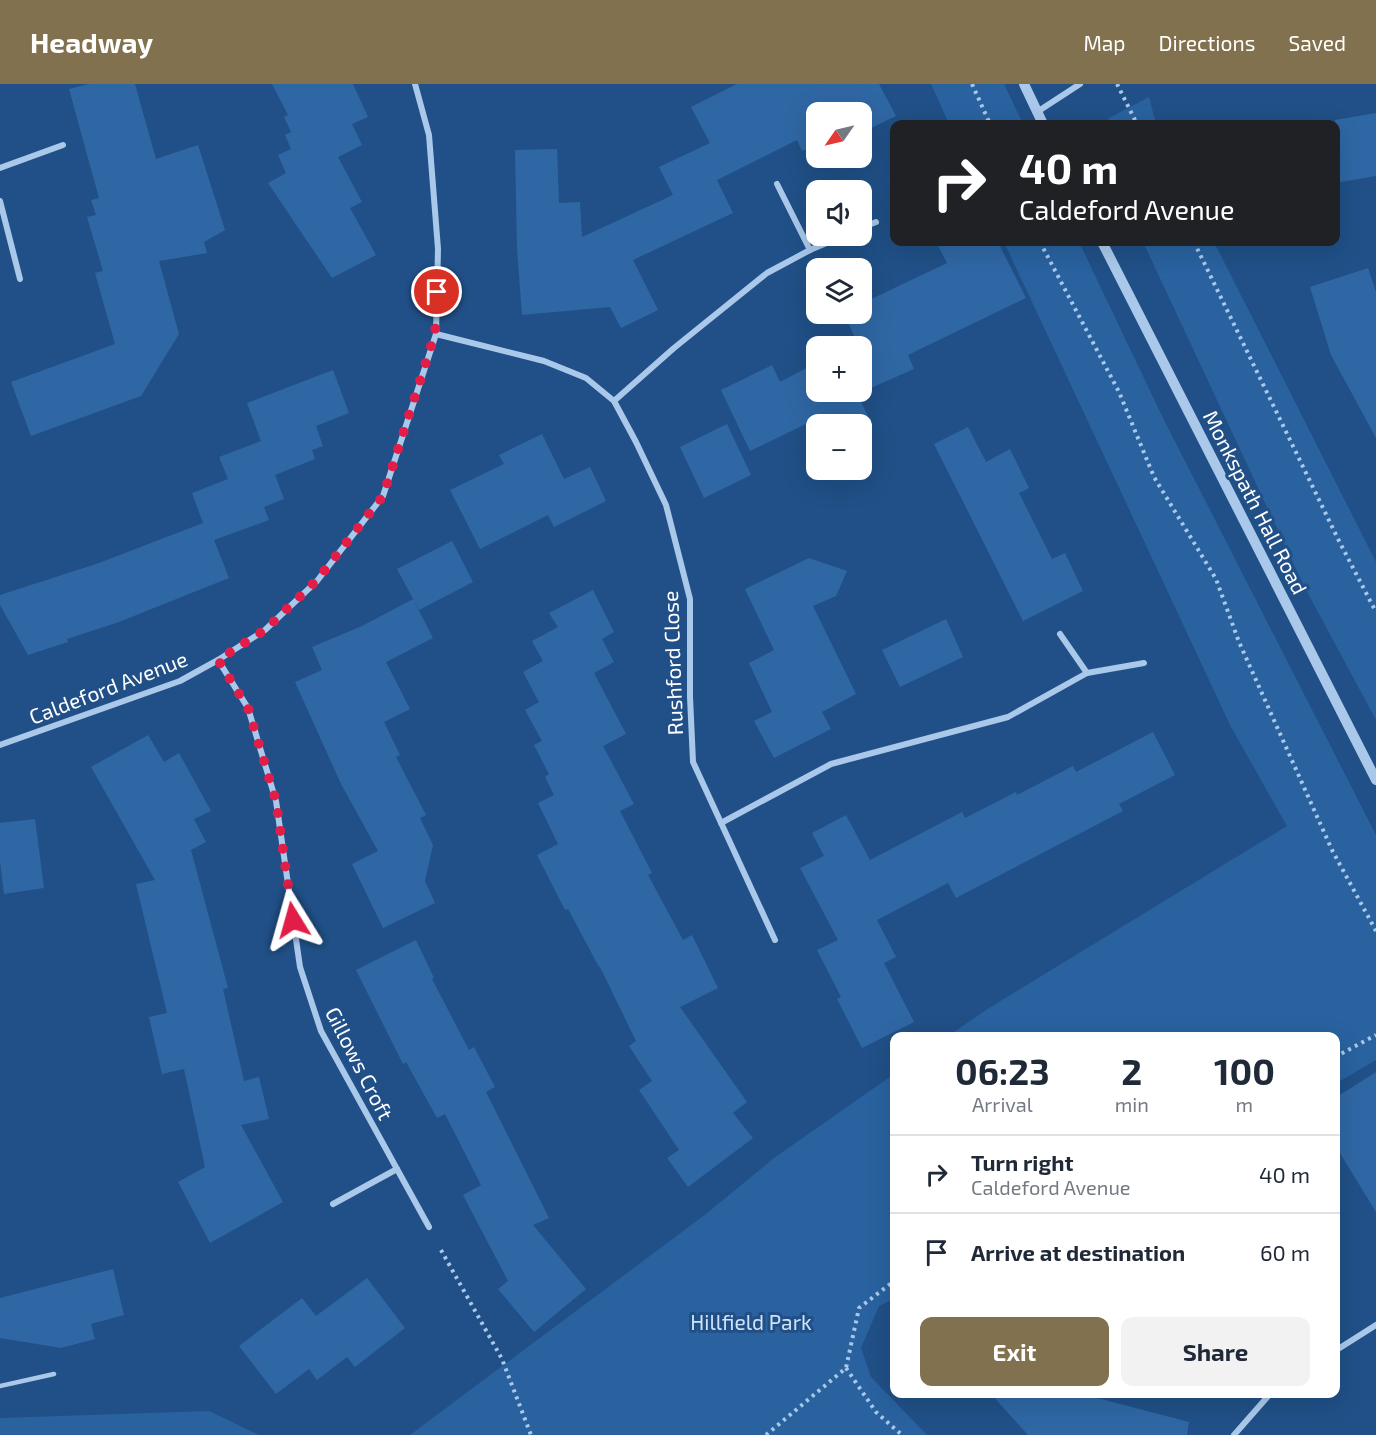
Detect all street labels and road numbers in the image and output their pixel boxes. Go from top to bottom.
street label: Monkspath Hall Road [1199,406,1313,598]
street label: Rushford Close [657,590,687,736]
street label: Caldeford Avenue [25,645,191,729]
street label: Gillows Croft [321,1002,399,1124]

